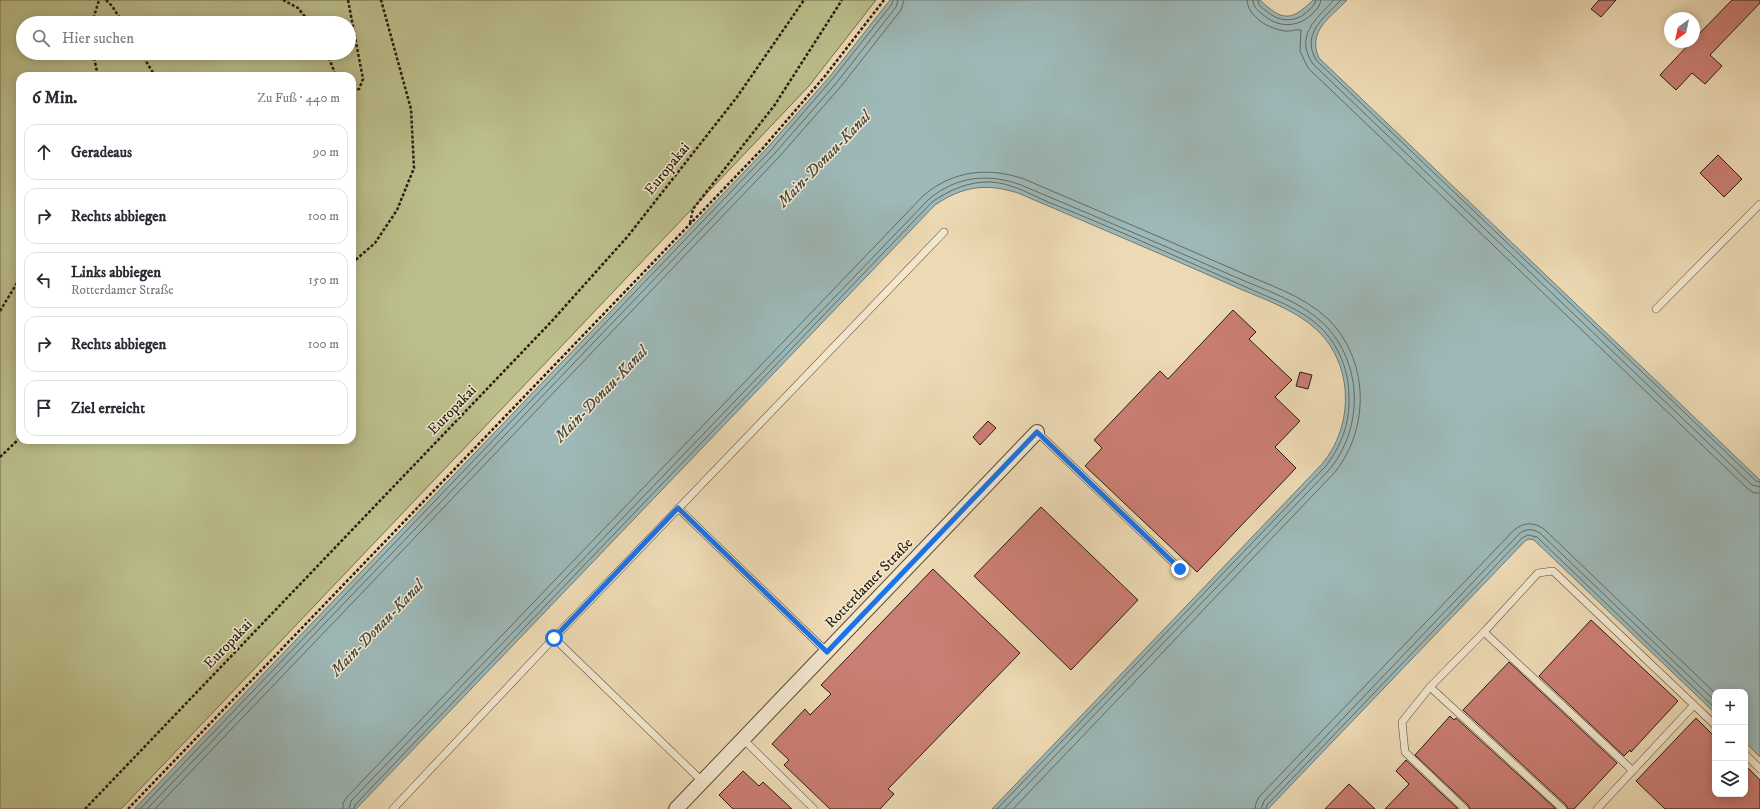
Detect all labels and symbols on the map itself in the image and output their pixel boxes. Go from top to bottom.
north arrow [1664,12,1700,48]
water label: Main-Donau-Kanal [772,105,876,212]
street label: Europakai [640,139,694,199]
water label: Main-Donau-Kanal [549,340,653,447]
street label: Europakai [424,381,481,439]
street label: Rotterdamer Straße [821,534,917,632]
route end [1171,560,1189,578]
water label: Main-Donau-Kanal [325,574,429,681]
street label: Europakai [200,615,257,673]
route start [545,629,563,647]

